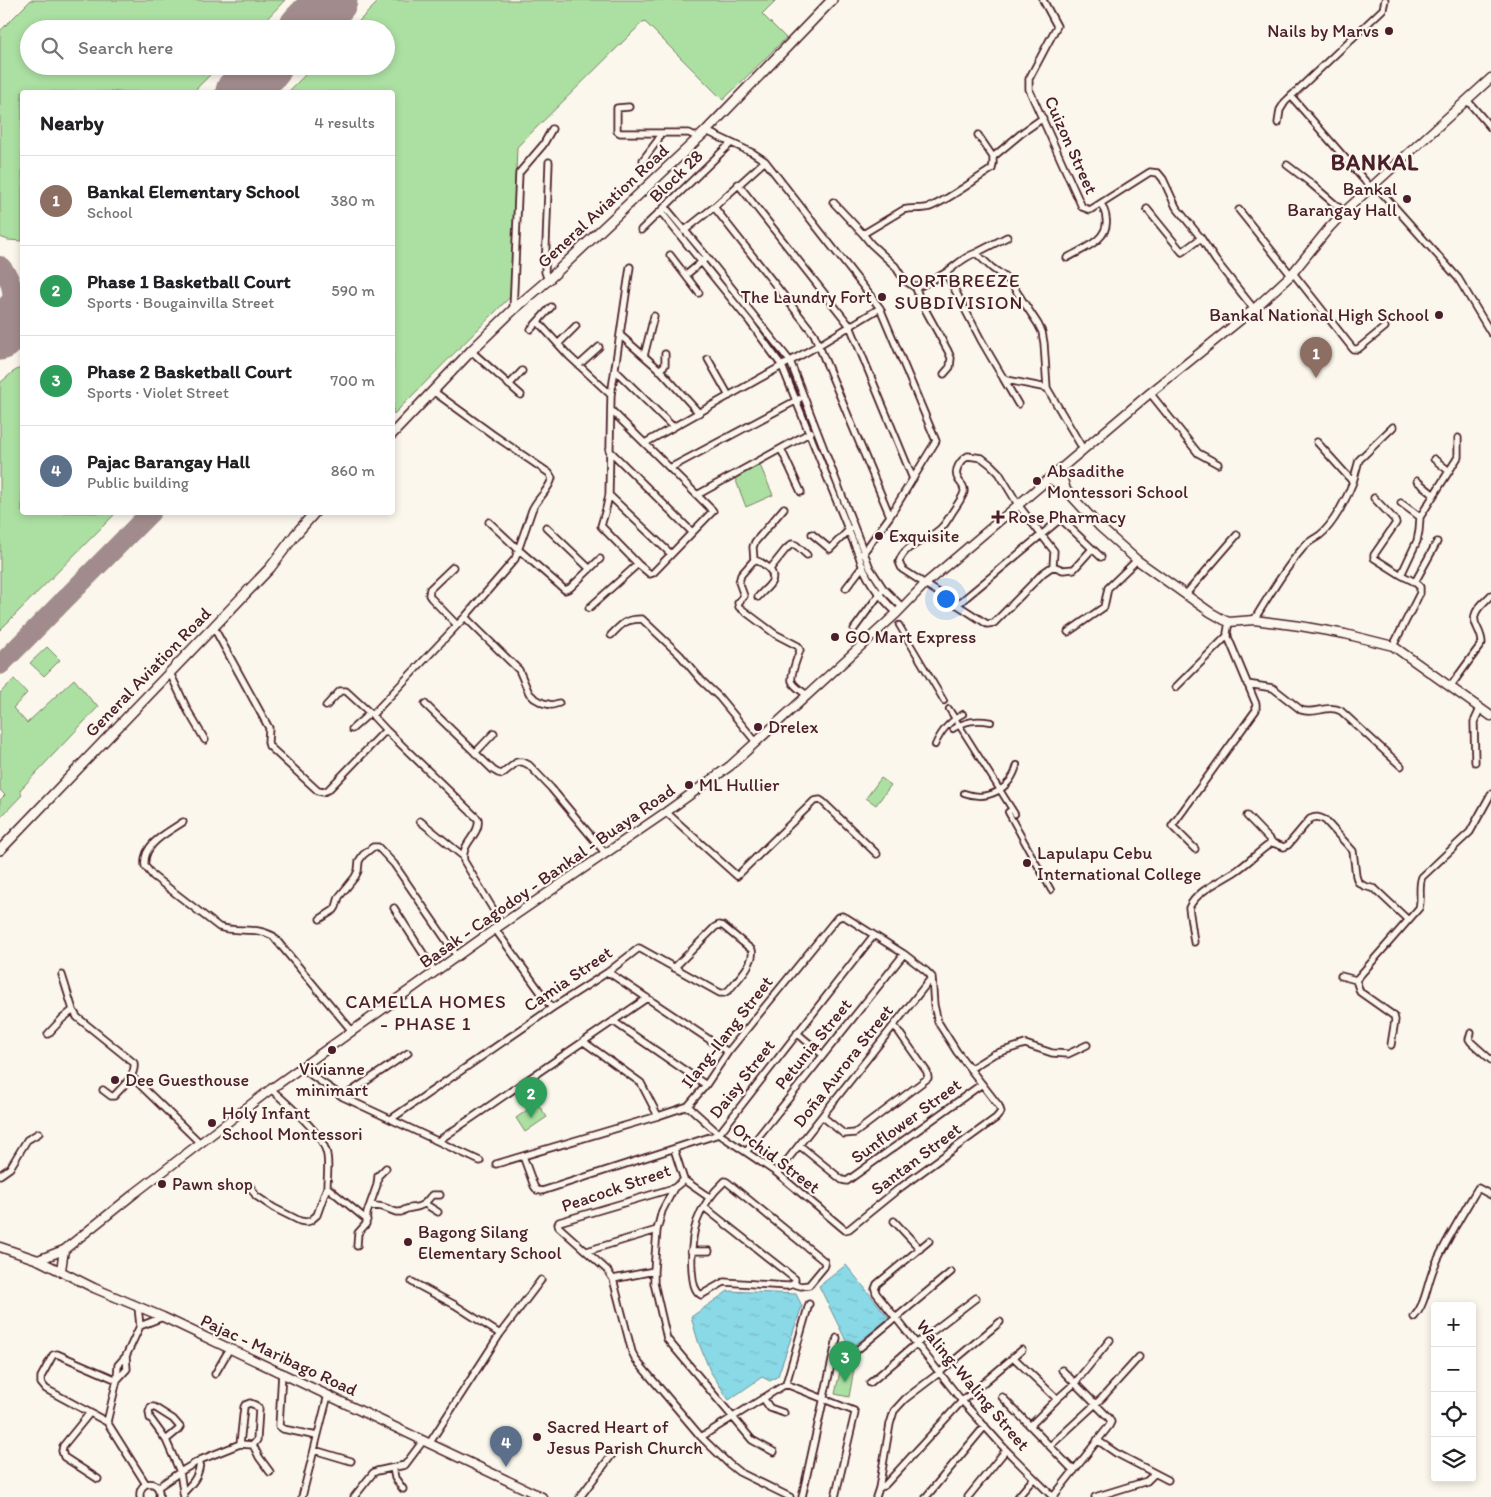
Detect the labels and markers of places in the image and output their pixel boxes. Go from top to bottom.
place label: Nails by Marvs [1267,20,1379,42]
marker: Nails by Marvs [1383,25,1395,37]
place label: Bankal Barangay Hall [1287,178,1397,221]
marker: Bankal Barangay Hall [1401,193,1413,205]
place label: The Laundry Fort [741,286,872,308]
marker: The Laundry Fort [876,291,888,303]
place label: Bankal National High School [1209,304,1429,326]
marker: Bankal National High School [1433,309,1445,321]
pin: 1 [1300,337,1332,378]
place label: Absadithe Montessori School [1047,460,1188,503]
marker: Absadithe Montessori School [1031,475,1043,487]
place label: Rose Pharmacy [1008,506,1126,528]
marker: Rose Pharmacy [992,511,1004,523]
place label: Exquisite [889,525,959,547]
marker: Exquisite [873,530,885,542]
place label: GO Mart Express [845,626,976,648]
marker: GO Mart Express [829,631,841,643]
place label: Drelex [768,716,818,738]
marker: Drelex [752,721,764,733]
place label: ML Hullier [699,774,780,796]
marker: ML Hullier [683,779,695,791]
place label: Lapulapu Cebu International College [1037,842,1201,885]
marker: Lapulapu Cebu International College [1021,857,1033,869]
marker: Vivianne minimart [326,1044,338,1056]
place label: Vivianne minimart [296,1058,368,1101]
place label: Dee Guesthouse [125,1069,249,1091]
marker: Dee Guesthouse [109,1074,121,1086]
pin: 2 [515,1077,547,1118]
place label: Holy Infant School Montessori [222,1102,363,1145]
marker: Holy Infant School Montessori [206,1117,218,1129]
place label: Pawn shop [172,1173,253,1195]
marker: Pawn shop [156,1178,168,1190]
place label: Bagong Silang Elementary School [418,1221,562,1264]
marker: Bagong Silang Elementary School [402,1236,414,1248]
pin: 3 [829,1341,861,1382]
place label: Sacred Heart of Jesus Parish Church [547,1416,703,1459]
pin: 4 [490,1426,522,1467]
marker: Sacred Heart of Jesus Parish Church [531,1431,543,1443]

